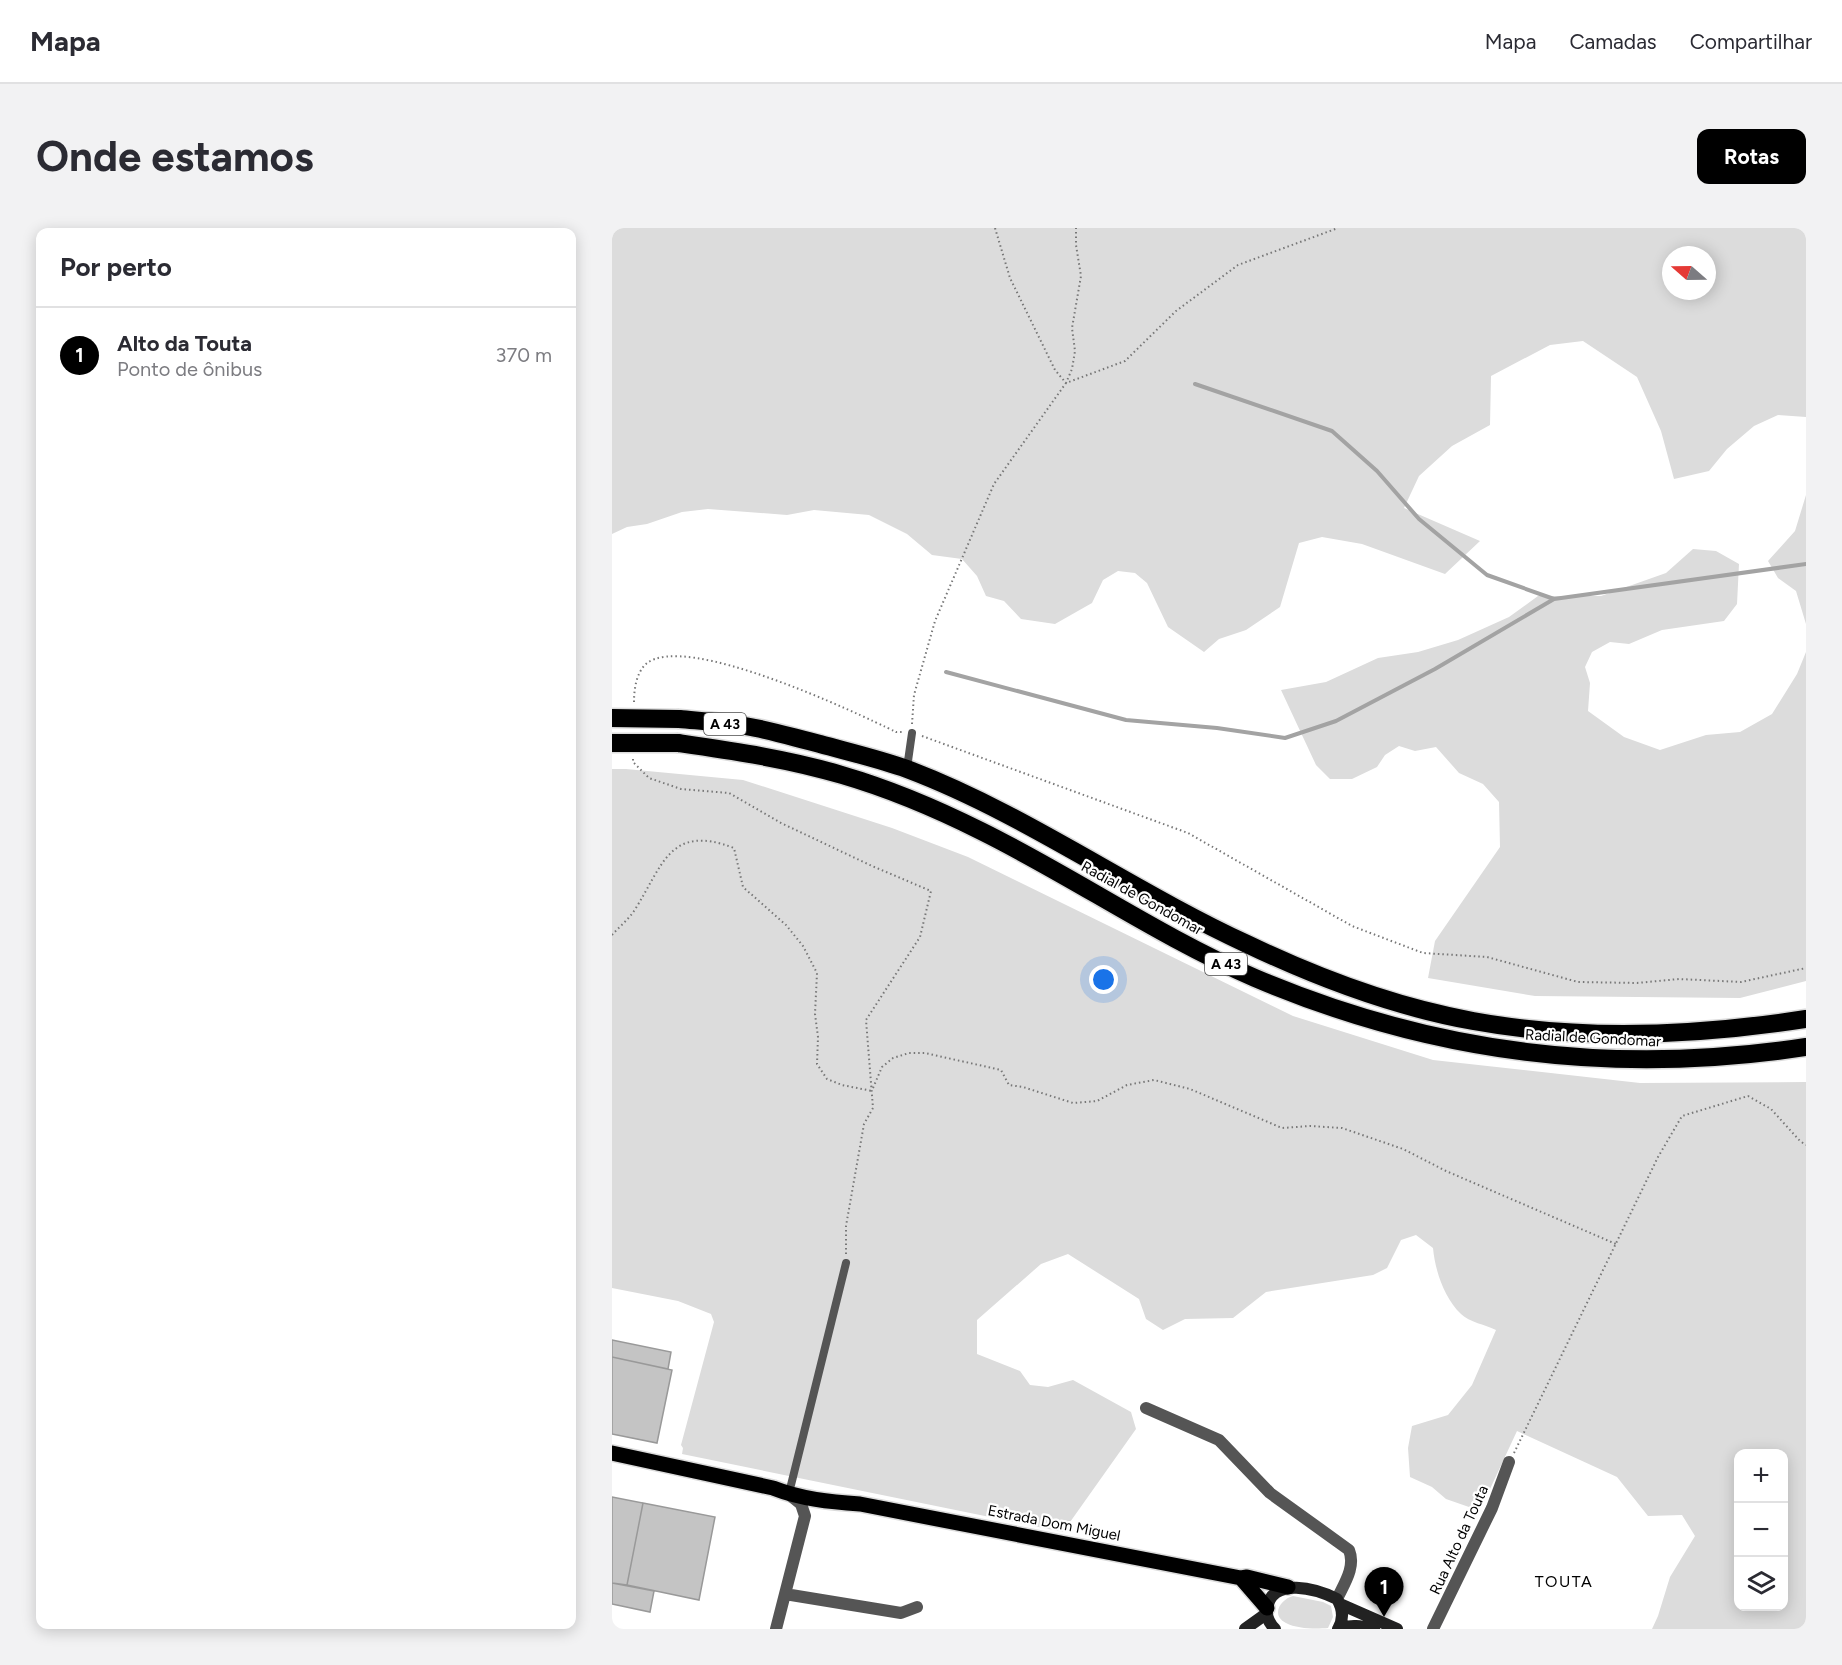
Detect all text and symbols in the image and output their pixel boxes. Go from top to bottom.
text: Mapa [30,24,101,58]
text: Mapa [1485,29,1536,54]
text: Camadas [1569,29,1657,54]
text: Compartilhar [1690,29,1812,54]
button: Rotas [1697,129,1806,184]
text: Onde estamos [36,131,314,182]
north arrow [1662,246,1716,300]
text: Por perto [60,251,172,283]
text: Alto da Touta [117,330,252,357]
text: 1 [75,343,84,367]
text: 370 m [496,343,552,367]
text: Ponto de ônibus [117,357,262,381]
road number: A 43 [704,713,746,735]
street label: Radial de Gondomar [1078,857,1206,939]
road number: A 43 [1205,953,1247,975]
your location [1089,965,1118,994]
street label: Radial de Gondomar [1525,1025,1661,1051]
map controls [1734,1449,1788,1611]
button: + [1734,1449,1788,1503]
street label: Rua Alto da Touta [1426,1483,1492,1597]
street label: Estrada Dom Miguel [986,1501,1122,1545]
button: − [1734,1503,1788,1557]
button: layers [1734,1557,1788,1611]
pin: 1 [1364,1568,1404,1617]
district label: TOUTA [1535,1572,1593,1591]

